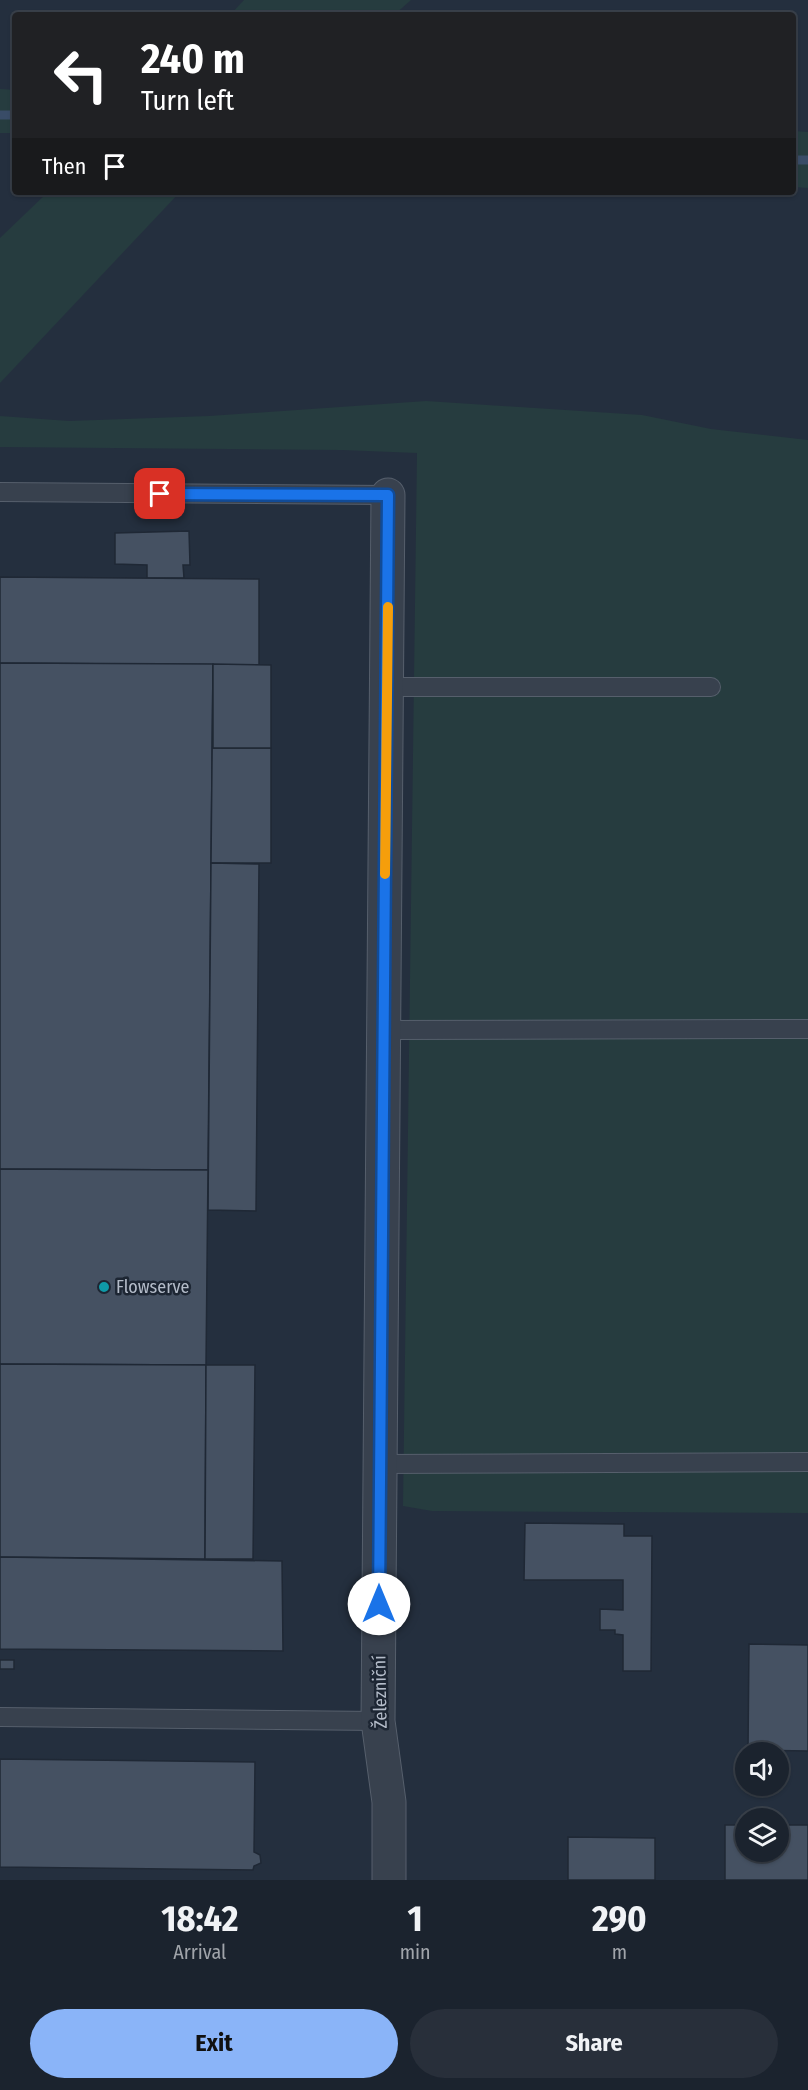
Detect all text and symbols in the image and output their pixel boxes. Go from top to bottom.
text: 240 m [141,34,245,84]
icon: left [42,36,120,114]
text: Turn left [141,85,234,117]
icon: arrive [98,150,131,183]
text: Then [42,153,86,180]
pin [134,468,185,519]
icon: arrive [143,477,176,510]
place label: Flowserve [116,1276,189,1298]
marker: Flowserve [97,1280,111,1294]
position arrow [347,1572,411,1636]
street label: Železniční [368,1655,392,1729]
map controls [735,1742,789,1862]
button: sound [735,1742,789,1796]
button: layers [735,1808,789,1862]
text: 18:42 [161,1897,238,1941]
text: 1 [408,1897,423,1941]
text: 290 [592,1897,647,1941]
text: Arrival [173,1940,226,1964]
text: min [400,1940,431,1964]
text: m [612,1940,627,1964]
button: Exit [30,2009,398,2078]
button: Share [410,2009,778,2078]

